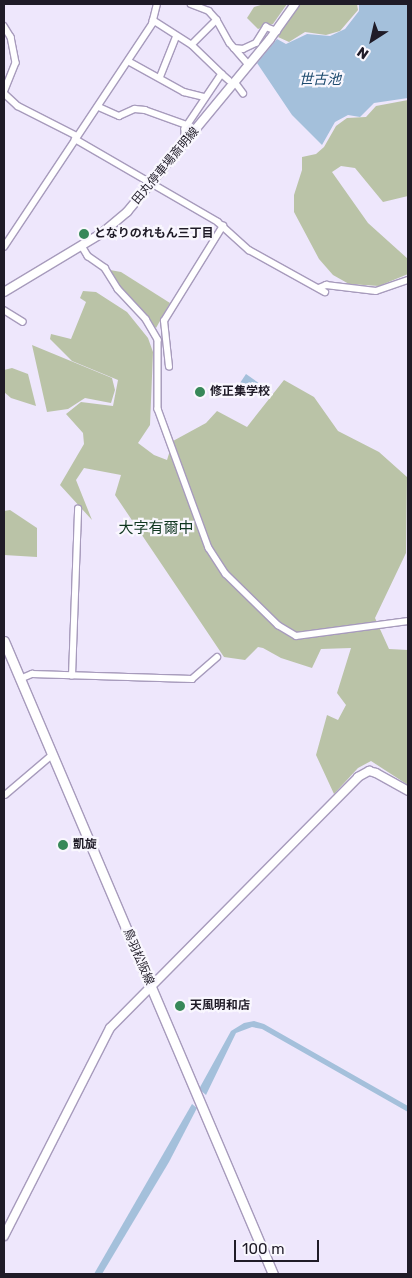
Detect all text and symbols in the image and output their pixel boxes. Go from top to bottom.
north arrow [347,15,397,65]
text: N [354,43,372,63]
water label: 世古池 [299,72,341,88]
street label: 田丸停車場斎明線 [130,125,202,207]
place label: となりのれもん三丁目 [94,227,214,241]
marker: となりのれもん三丁目 [78,228,90,240]
place label: 修正集学校 [210,385,270,399]
marker: 修正集学校 [194,386,206,398]
district label: 大字有爾中 [119,520,193,538]
place label: 凱旋 [73,838,97,852]
marker: 凱旋 [57,839,69,851]
street label: 鳥羽松阪線 [120,927,156,987]
place label: 天風明和店 [190,999,250,1013]
marker: 天風明和店 [174,1000,186,1012]
scale bar [237,1230,322,1262]
text: 100 m [242,1240,284,1258]

